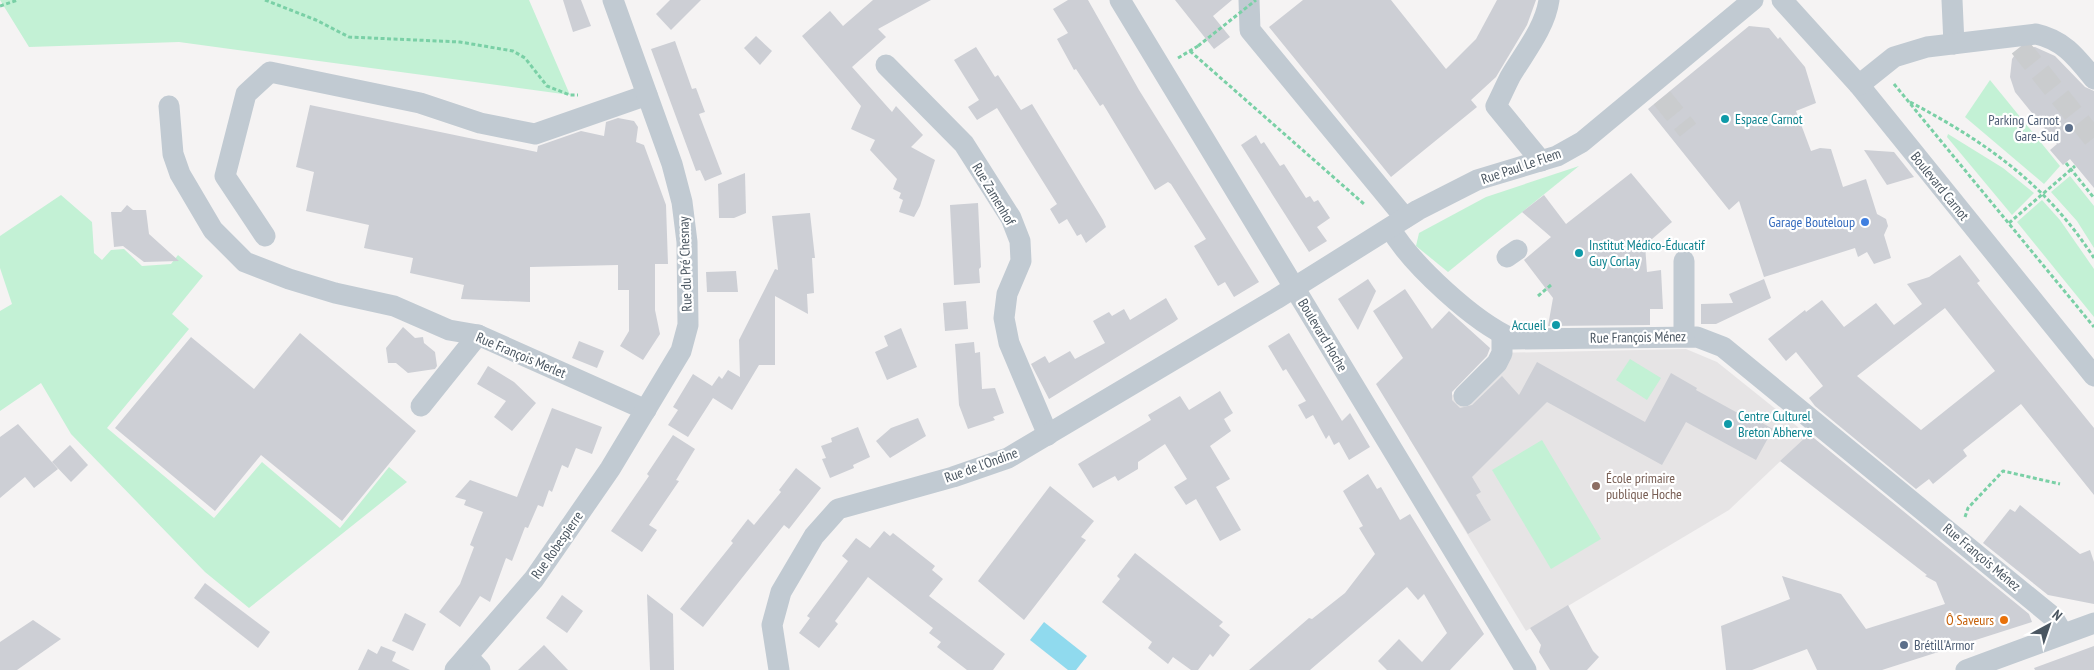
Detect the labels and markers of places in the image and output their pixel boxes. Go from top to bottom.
place label: Espace Carnot [1735,110,1803,128]
place label: Parking Carnot Gare-Sud [1988,111,2059,145]
marker: Espace Carnot [1719,113,1731,125]
marker: Parking Carnot Gare-Sud [2063,122,2075,134]
place label: Garage Bouteloup [1769,213,1855,231]
marker: Garage Bouteloup [1859,216,1871,228]
place label: Institut Médico-Éducatif Guy Corlay [1589,236,1705,270]
marker: Institut Médico-Éducatif Guy Corlay [1573,247,1585,259]
place label: Accueil [1512,316,1547,334]
marker: Accueil [1550,319,1562,331]
place label: Centre Culturel Breton Abherve [1738,407,1813,441]
marker: Centre Culturel Breton Abherve [1722,418,1734,430]
place label: École primaire publique Hoche [1606,469,1682,503]
marker: École primaire publique Hoche [1590,480,1602,492]
place label: Ô Saveurs [1946,611,1994,629]
marker: Ô Saveurs [1998,614,2010,626]
place label: Brétill'Armor [1914,636,1974,654]
marker: Brétill'Armor [1898,639,1910,651]

